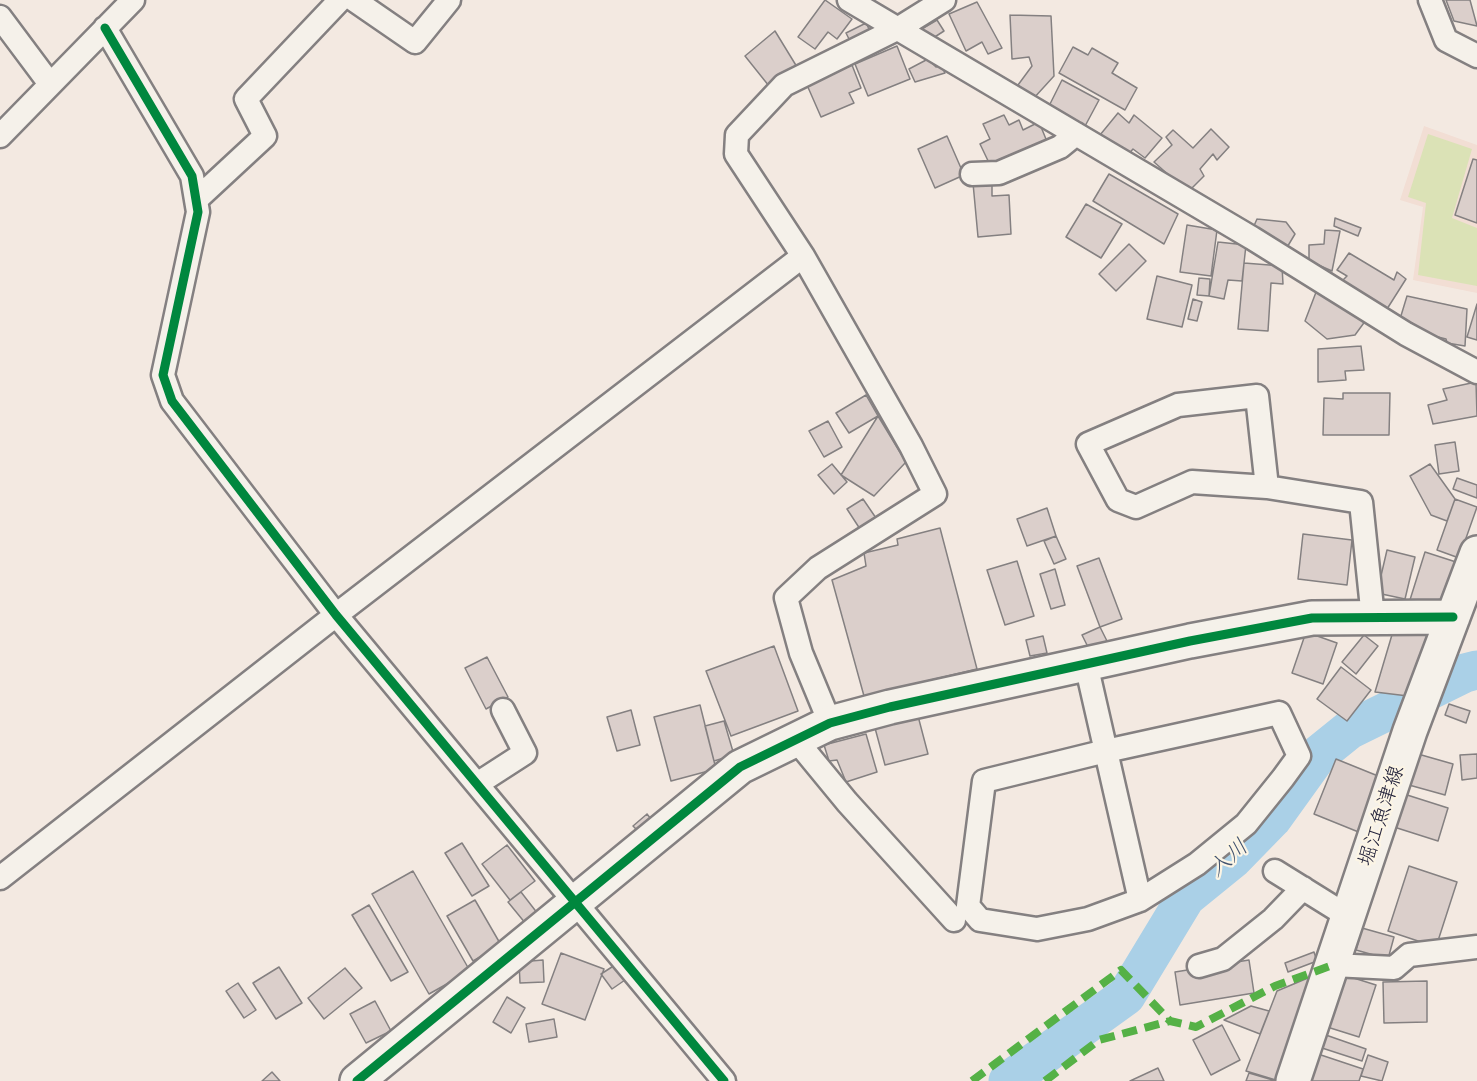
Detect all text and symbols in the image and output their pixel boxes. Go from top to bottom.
street label: 堀江魚津線 [1354,762,1410,870]
water label: 入川 [1204,834,1254,884]

